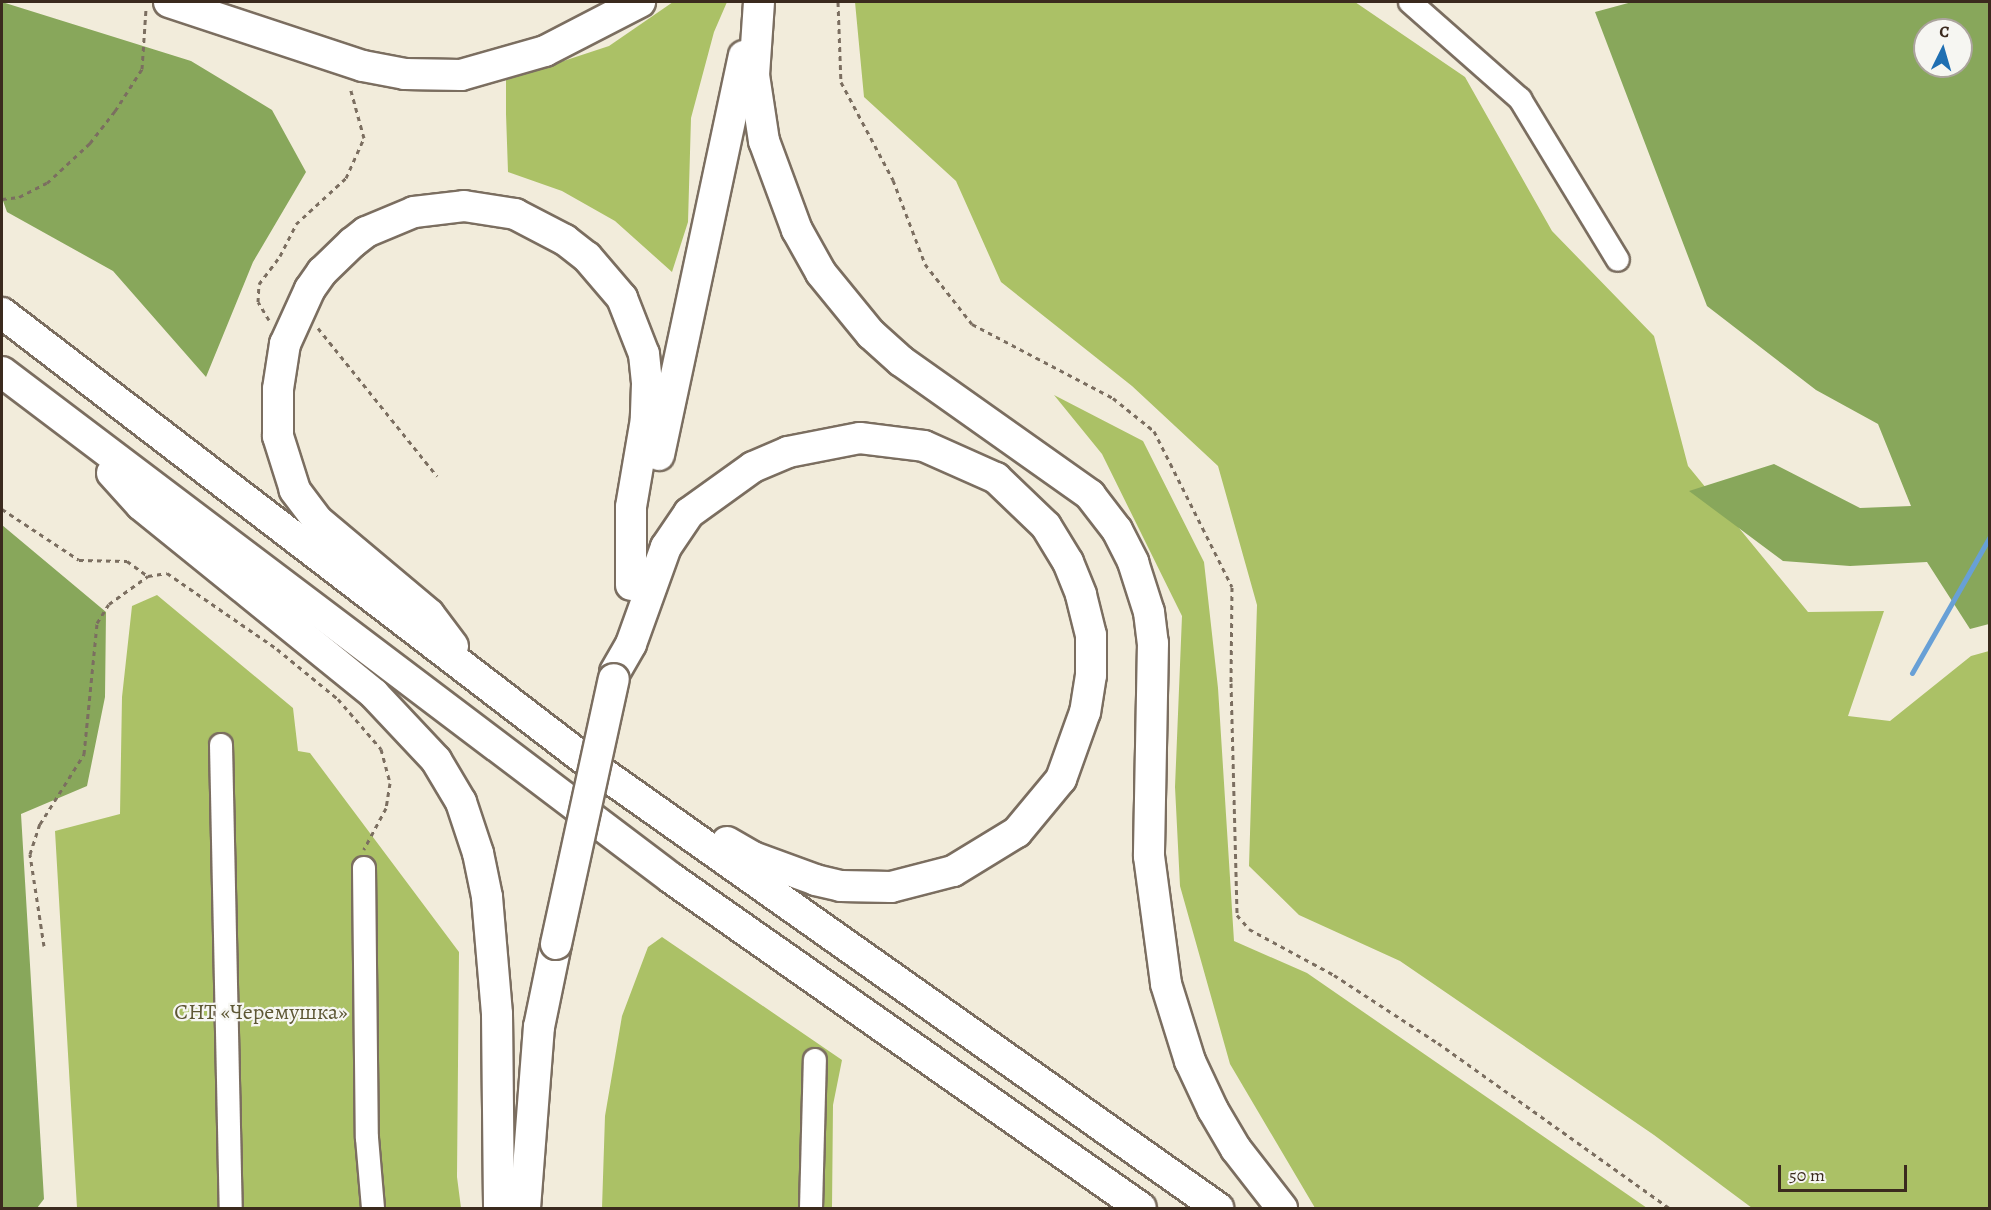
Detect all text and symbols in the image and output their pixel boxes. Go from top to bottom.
north arrow [1913,18,1973,78]
text: С [1939,21,1950,43]
park label: СНТ «Черемушка» [174,1000,348,1026]
scale bar [1781,1153,1910,1191]
text: 50 m [1789,1163,1825,1187]

